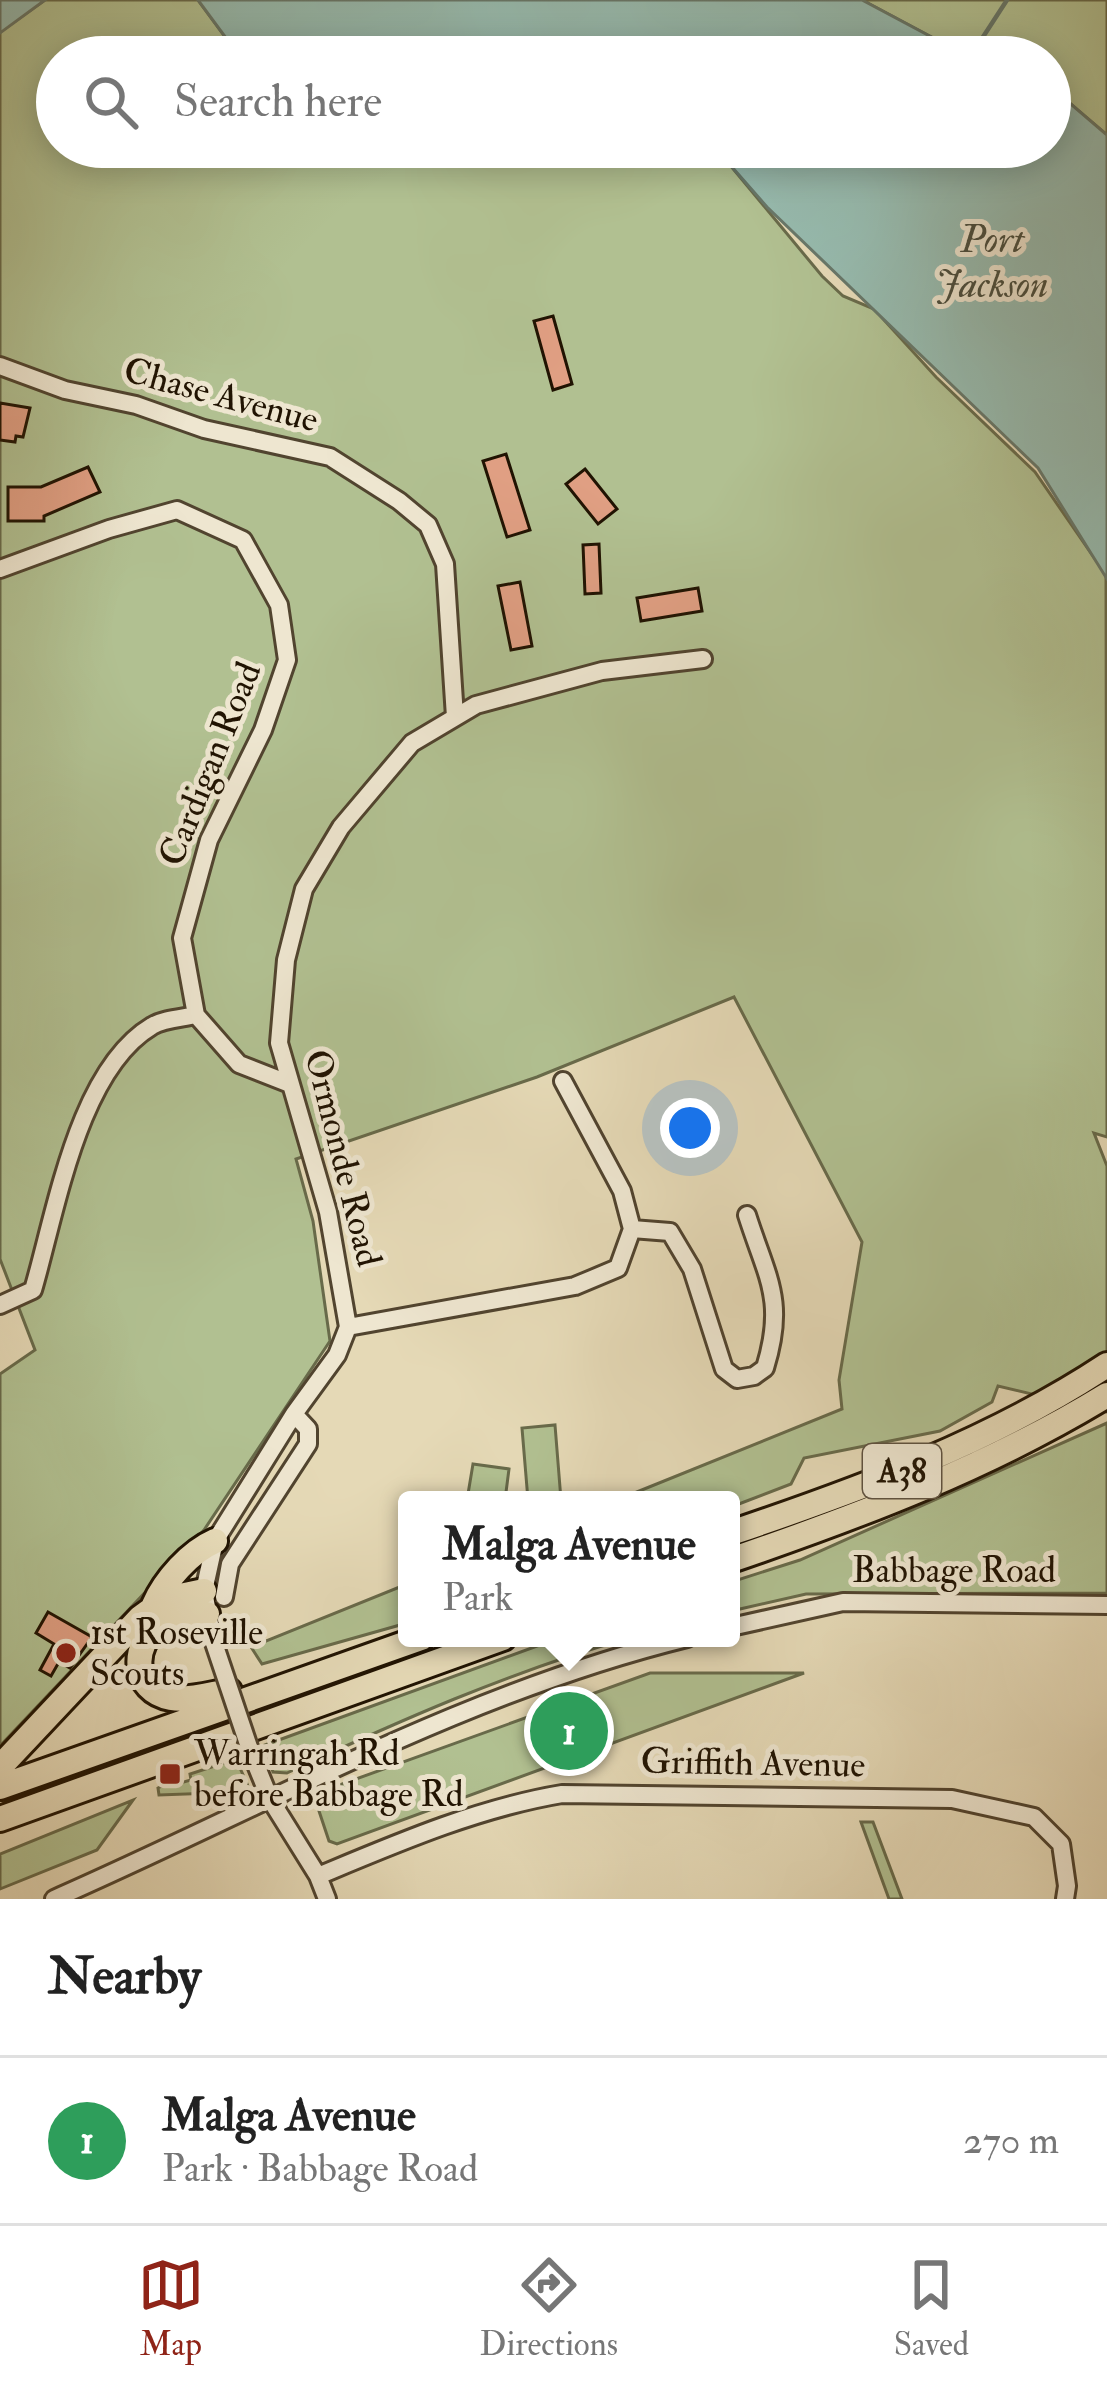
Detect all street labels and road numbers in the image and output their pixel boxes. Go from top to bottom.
street label: Chase Avenue [119,347,323,443]
street label: Cardigan Road [149,655,271,872]
street label: Ormonde Road [294,1045,392,1271]
road number: A38 [863,1444,941,1498]
street label: Babbage Road [852,1548,1056,1593]
street label: Griffith Avenue [640,1739,866,1787]

